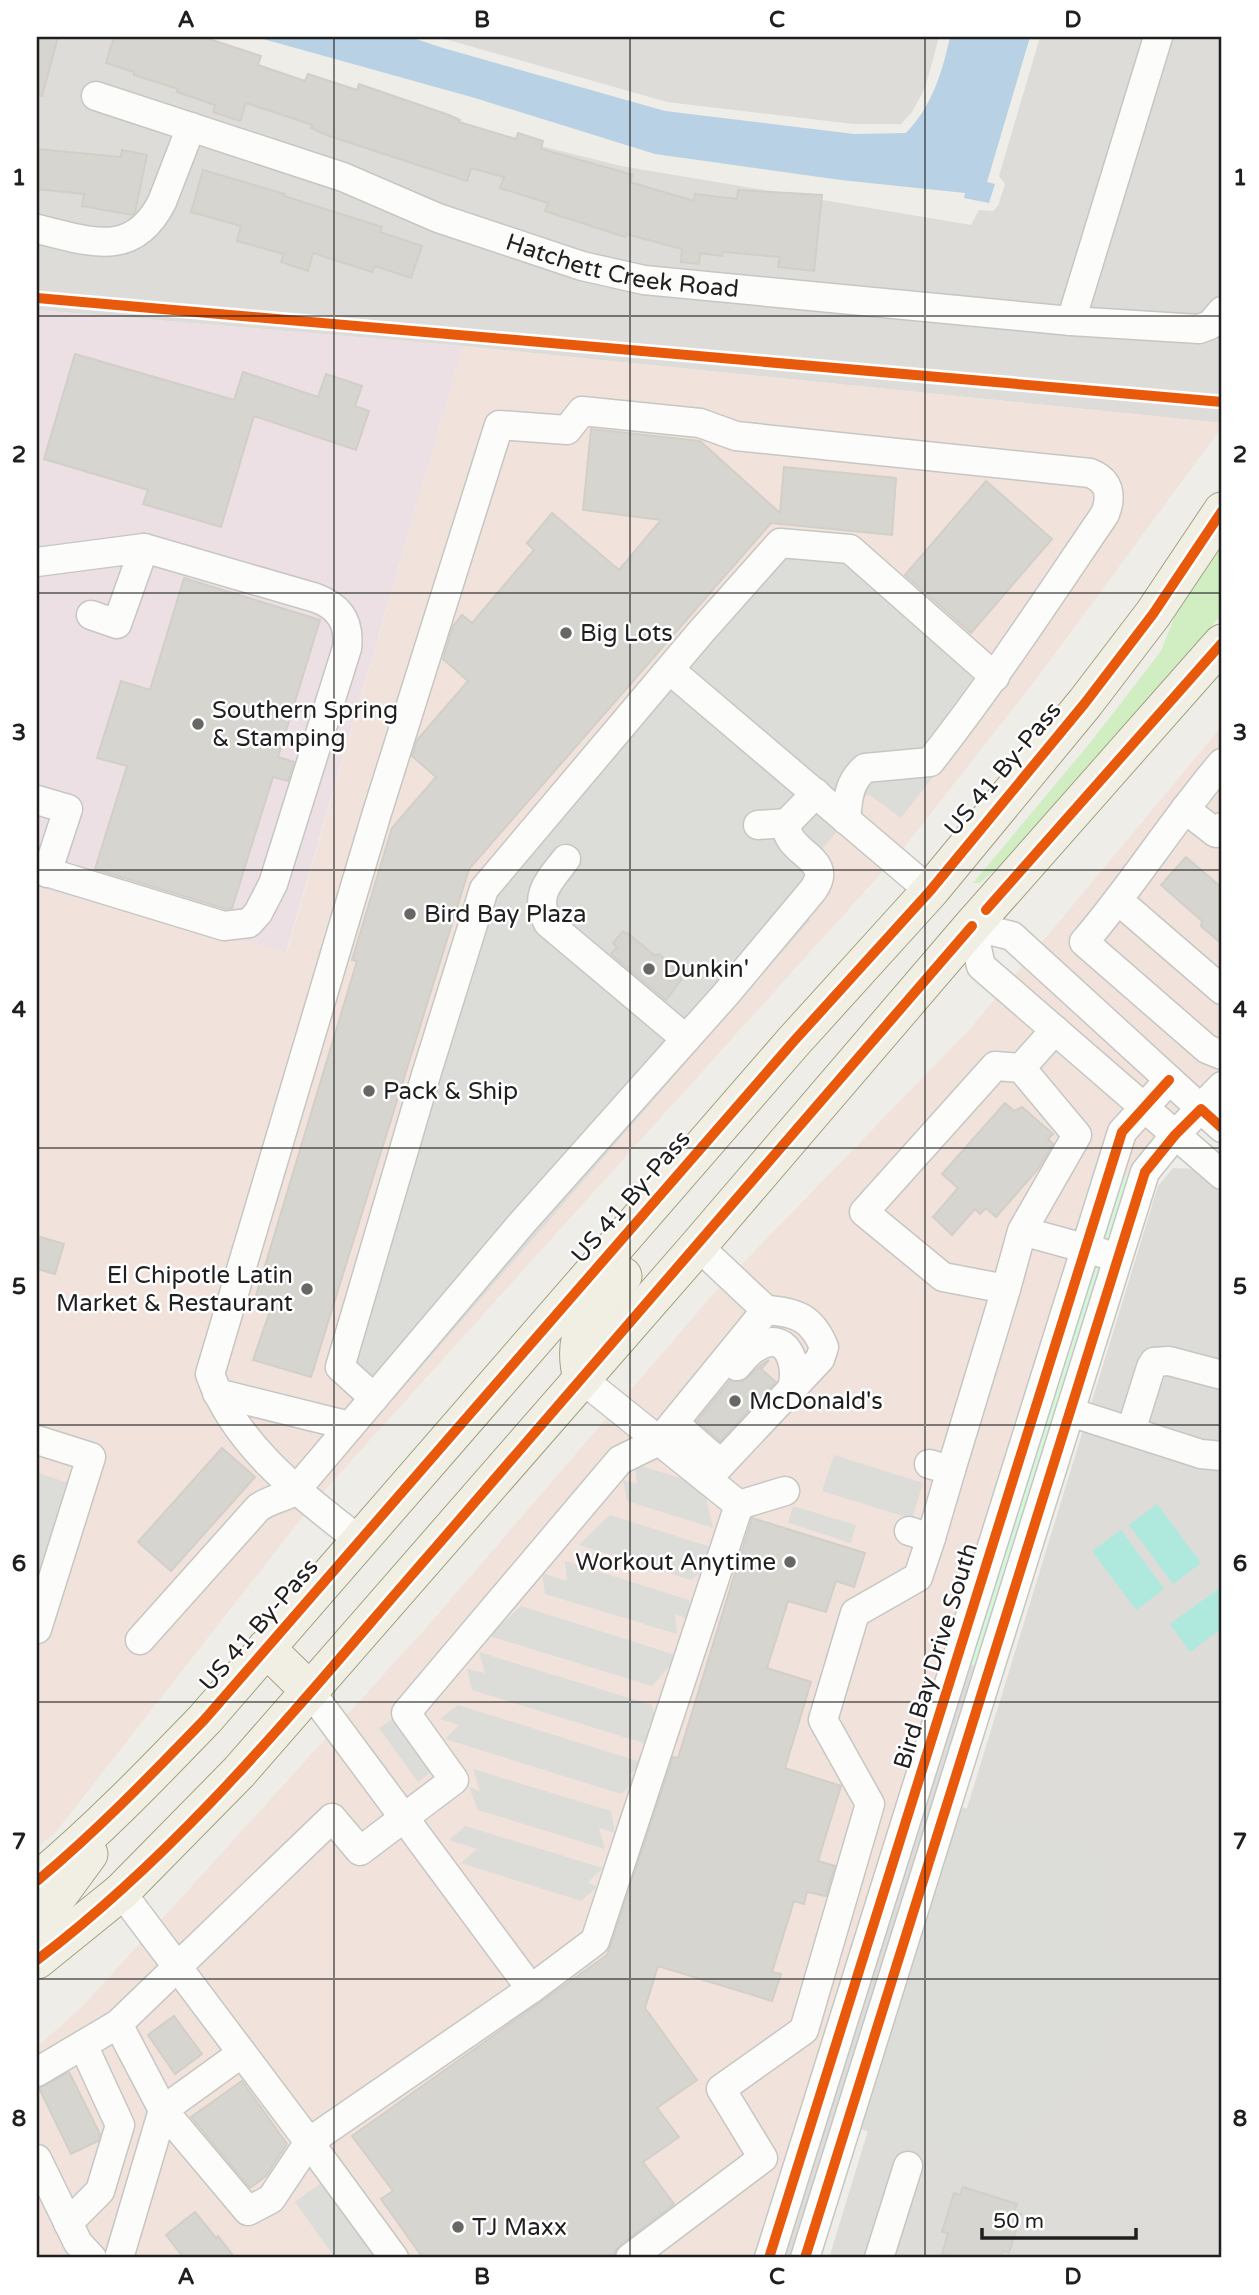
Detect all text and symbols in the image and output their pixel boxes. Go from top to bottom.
text: A [177,6,195,34]
text: B [474,6,490,34]
text: C [769,6,785,34]
text: D [1064,6,1082,34]
text: 1 [12,164,26,192]
text: 1 [1233,164,1247,192]
street label: Hatchett Creek Road [502,227,740,304]
text: 2 [12,441,26,469]
text: 2 [1233,441,1247,469]
place label: Big Lots [580,619,673,648]
marker: Big Lots [558,625,574,641]
place label: Southern Spring & Stamping [212,696,398,753]
street label: US 41 By-Pass [938,696,1068,842]
marker: Southern Spring & Stamping [190,716,206,732]
text: 3 [12,719,26,747]
text: 3 [1233,719,1247,747]
place label: Bird Bay Plaza [424,900,587,929]
marker: Bird Bay Plaza [402,906,418,922]
place label: Dunkin' [663,955,749,984]
marker: Dunkin' [641,961,657,977]
text: 4 [12,996,27,1024]
text: 4 [1233,996,1248,1024]
place label: Pack & Ship [383,1077,518,1106]
marker: Pack & Ship [361,1083,377,1099]
street label: US 41 By-Pass [565,1125,697,1269]
place label: El Chipotle Latin Market & Restaurant [56,1261,293,1318]
text: 5 [12,1273,26,1301]
text: 5 [1233,1273,1247,1301]
marker: El Chipotle Latin Market & Restaurant [299,1281,315,1297]
place label: McDonald's [749,1387,883,1416]
marker: McDonald's [727,1393,743,1409]
street label: Bird Bay Drive South [888,1539,984,1773]
place label: Workout Anytime [575,1548,776,1577]
text: 6 [12,1550,26,1578]
text: 6 [1233,1550,1247,1578]
street label: US 41 By-Pass [193,1553,325,1697]
marker: Workout Anytime [782,1554,798,1570]
text: 7 [12,1828,26,1856]
text: 7 [1233,1828,1247,1856]
text: 8 [12,2105,26,2133]
text: 8 [1233,2105,1247,2133]
scale bar [982,2197,1136,2241]
text: 50 m [993,2209,1044,2234]
place label: TJ Maxx [472,2213,567,2242]
marker: TJ Maxx [450,2219,466,2235]
text: A [177,2263,195,2291]
text: B [474,2263,490,2291]
text: C [769,2263,785,2291]
text: D [1064,2263,1082,2291]

